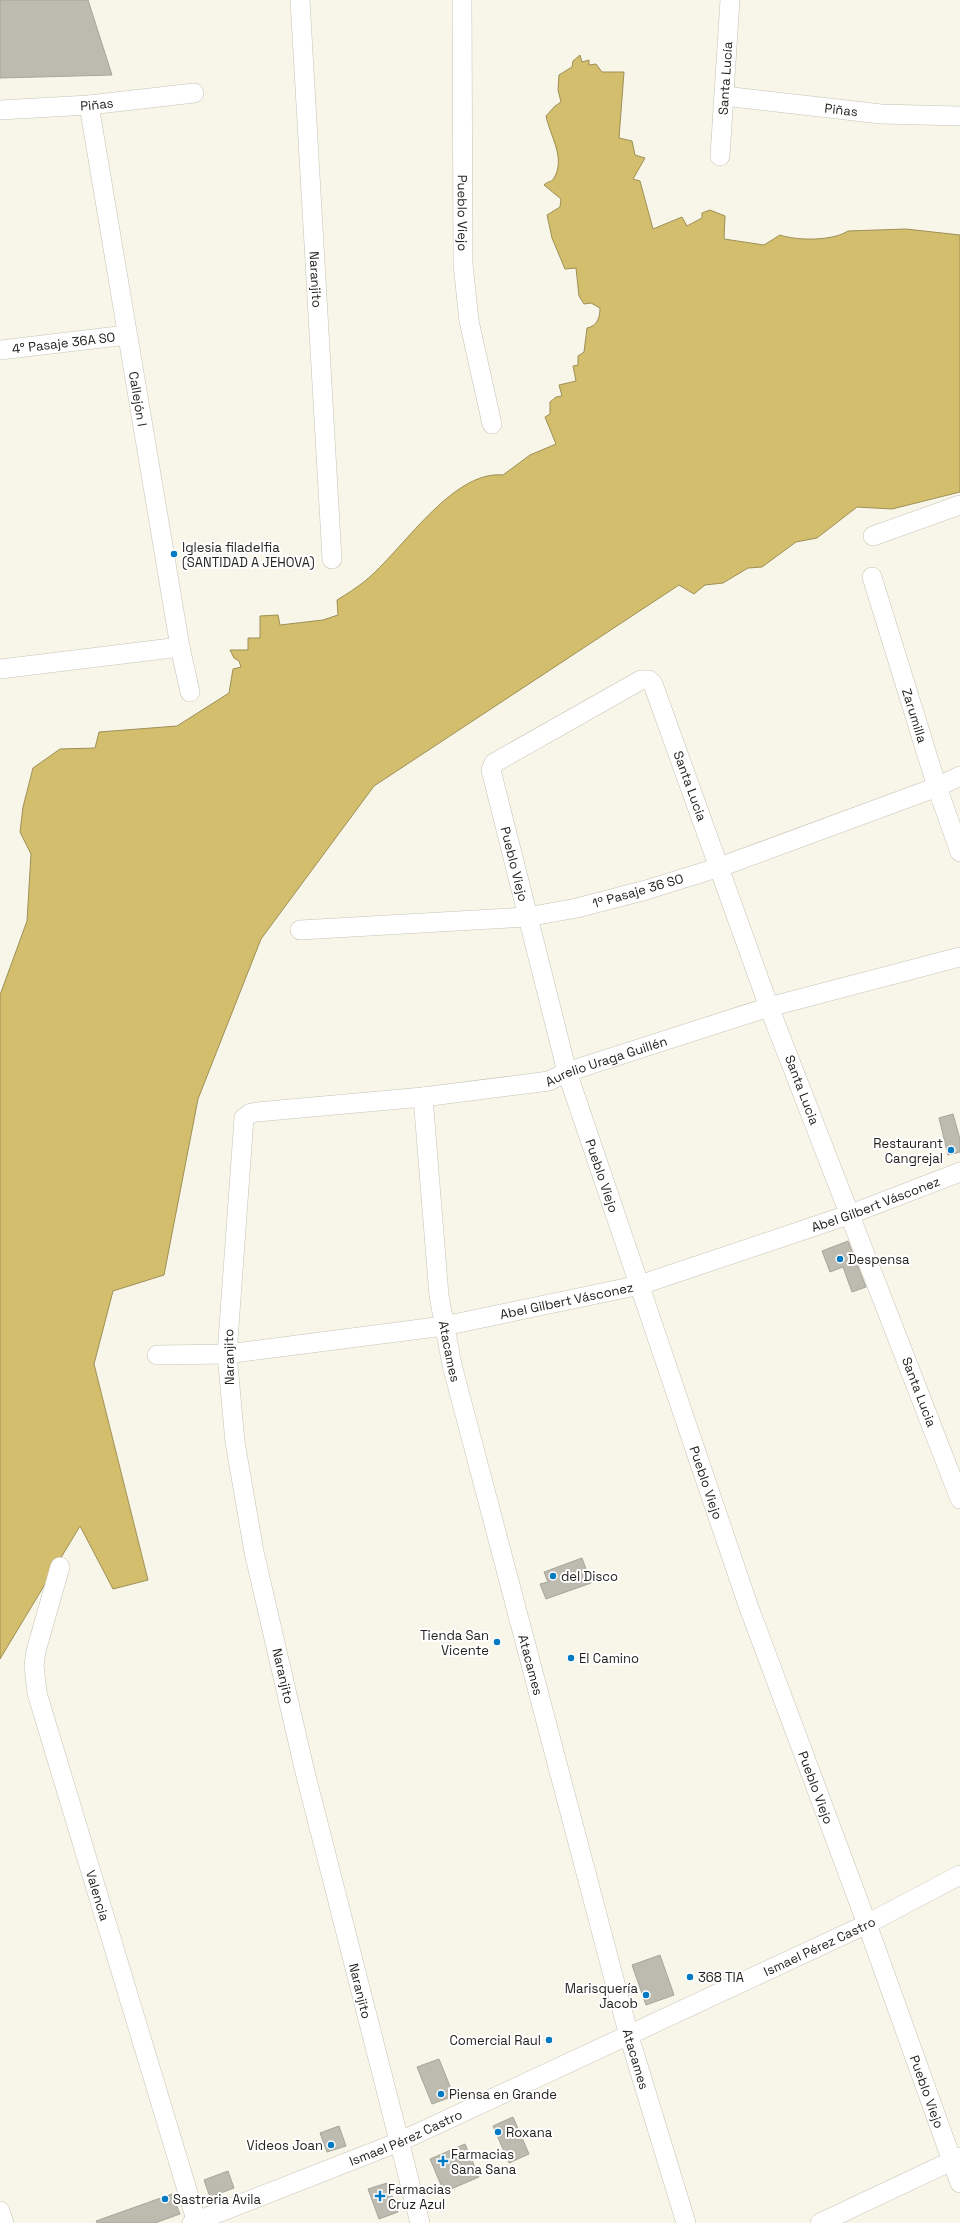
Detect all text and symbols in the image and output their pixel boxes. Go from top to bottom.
street label: Santa Lucía [714,40,736,115]
street label: Piñas [80,94,114,114]
street label: Piñas [824,99,859,120]
street label: Pueblo Viejo [454,175,471,251]
street label: Naranjito [306,251,326,308]
street label: 4° Pasaje 36A SO [11,328,116,357]
street label: Callejón I [125,370,151,428]
place label: Iglesia filadelfia (SANTIDAD A JEHOVA) [182,539,315,571]
marker: Iglesia filadelfia (SANTIDAD A JEHOVA) [169,549,179,559]
street label: Zarumilla [898,686,931,745]
street label: Santa Lucia [669,749,711,824]
street label: Pueblo Viejo [497,825,532,903]
street label: 1º Pasaje 36 SO [591,870,685,912]
street label: Aurelio Uraga Guillén [542,1032,669,1090]
street label: Santa Lucia [781,1053,823,1128]
place label: Restaurant Cangrejal [873,1135,943,1167]
street label: Pueblo Viejo [582,1137,623,1215]
marker: Restaurant Cangrejal [946,1145,956,1155]
street label: Abel Gilbert Vásconez [809,1172,942,1235]
place label: Despensa [848,1251,910,1268]
marker: Despensa [835,1254,845,1264]
street label: Abel Gilbert Vásconez [498,1278,635,1323]
street label: Atacames [435,1319,465,1384]
street label: Naranjito [220,1329,238,1385]
street label: Santa Lucia [898,1355,940,1430]
street label: Pueblo Viejo [686,1444,727,1521]
place label: del Disco [561,1568,618,1585]
marker: del Disco [548,1571,558,1581]
place label: Tienda San Vicente [420,1627,489,1659]
street label: Atacames [515,1633,547,1697]
marker: Tienda San Vicente [492,1637,502,1647]
street label: Naranjito [268,1647,298,1705]
place label: El Camino [579,1650,639,1667]
marker: El Camino [566,1653,576,1663]
street label: Pueblo Viejo [795,1749,837,1826]
street label: Valencia [82,1868,114,1923]
street label: Ismael Pérez Castro [761,1913,878,1980]
street label: Naranjito [345,1962,375,2020]
place label: 368 TIA [698,1969,744,1986]
marker: 368 TIA [685,1972,695,1982]
place label: Marisquería Jacob [565,1980,639,2012]
marker: Marisquería Jacob [641,1990,651,2000]
street label: Atacames [619,2027,653,2092]
place label: Comercial Raul [449,2032,541,2049]
marker: Comercial Raul [544,2035,554,2045]
street label: Pueblo Viejo [906,2053,948,2131]
place label: Piensa en Grande [449,2086,557,2103]
marker: Piensa en Grande [436,2089,446,2099]
street label: Ismael Pérez Castro [346,2105,465,2169]
place label: Roxana [506,2124,553,2141]
marker: Roxana [493,2127,503,2137]
place label: Videos Joan [247,2137,323,2154]
marker: Videos Joan [326,2140,336,2150]
place label: Farmacias Sana Sana [451,2146,517,2178]
marker: Farmacias Sana Sana [438,2156,448,2166]
place label: Farmacias Cruz Azul [388,2181,451,2213]
place label: Sastreria Avila [173,2191,262,2208]
marker: Farmacias Cruz Azul [375,2191,385,2201]
marker: Sastreria Avila [160,2194,170,2204]

